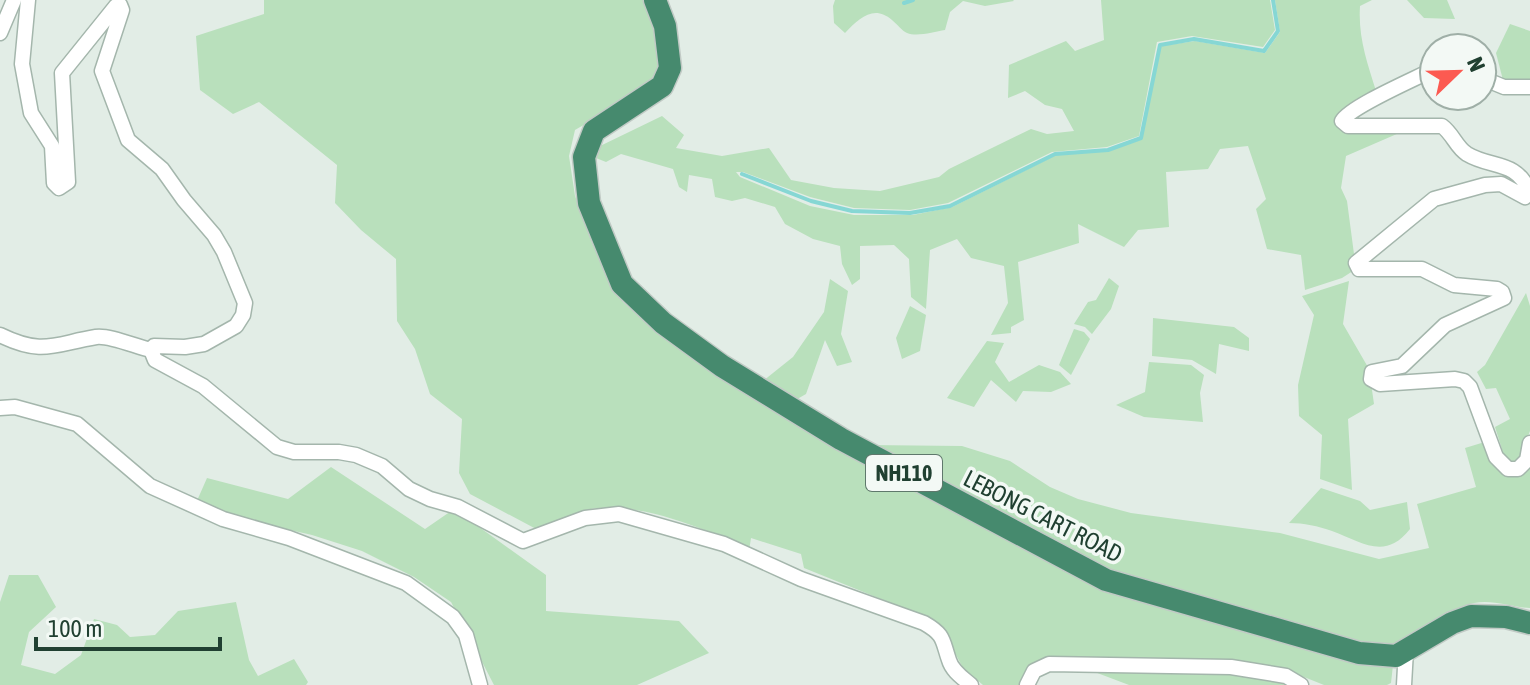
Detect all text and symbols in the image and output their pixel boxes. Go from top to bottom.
north arrow [1418,32,1498,112]
text: N [1462,53,1491,75]
road number: NH110 [866,455,942,491]
street label: LEBONG CART ROAD [959,464,1127,568]
scale bar [36,601,220,651]
text: 100 m [48,615,102,642]

